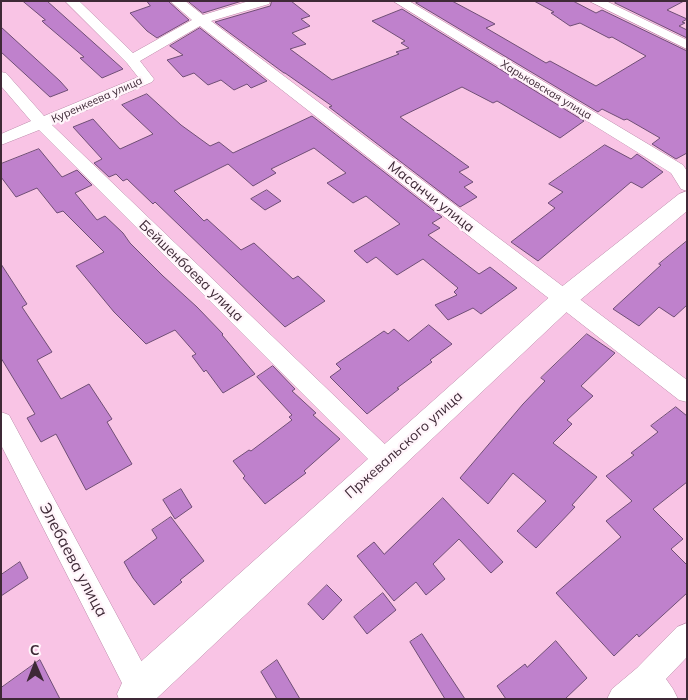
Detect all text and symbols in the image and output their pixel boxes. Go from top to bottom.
street label: Харьковская улица [498,58,594,122]
street label: Куренкеева улица [49,74,145,126]
street label: Масанчи улица [384,158,478,236]
street label: Бейшенбаева улица [135,217,247,325]
street label: Пржевальского улица [342,388,466,502]
street label: Элебаева улица [35,500,111,620]
north arrow [10,640,60,690]
text: С [30,641,40,659]

